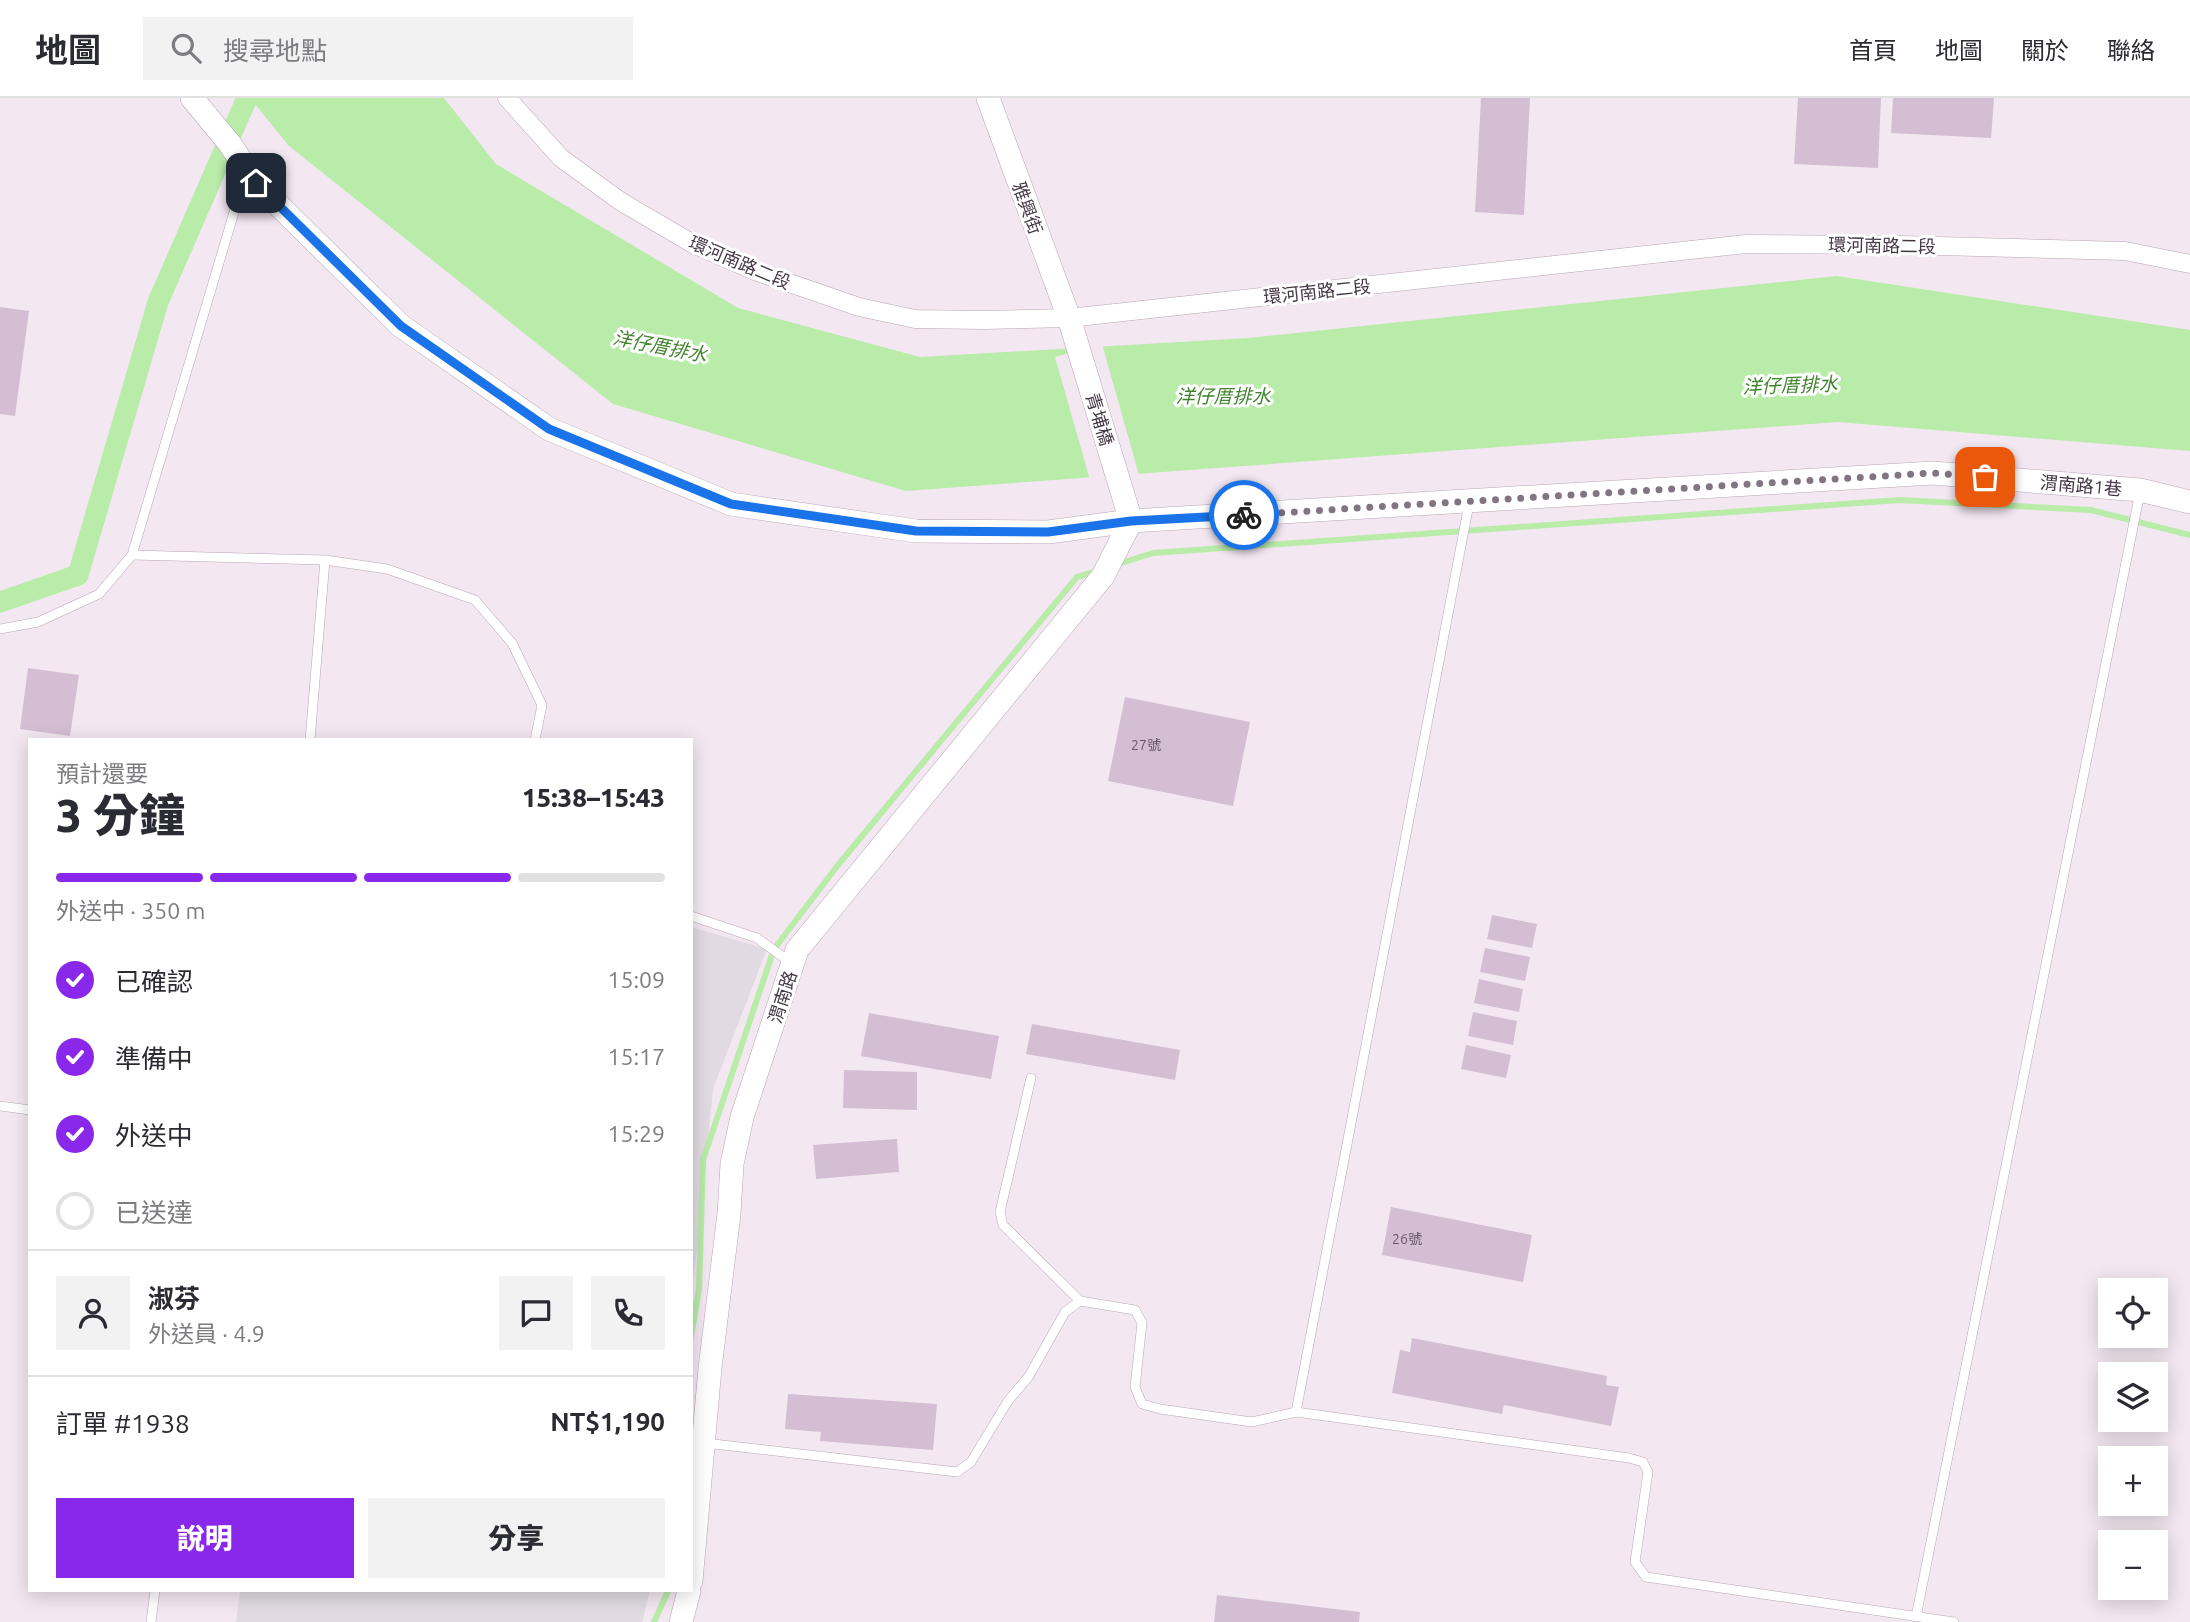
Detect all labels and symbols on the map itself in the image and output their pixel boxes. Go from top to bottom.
pin [226,153,286,213]
street label: 雅興街 [1009,179,1047,237]
street label: 環河南路二段 [686,232,794,292]
street label: 環河南路二段 [1828,234,1936,256]
street label: 環河南路二段 [1262,275,1372,307]
water label: 洋仔厝排水 [611,326,710,366]
water label: 洋仔厝排水 [1742,372,1839,398]
water label: 洋仔厝排水 [1175,385,1271,407]
street label: 青埔橋 [1083,390,1117,448]
pin [1955,447,2015,507]
street label: 渭南路1巷 [2039,471,2123,499]
courier [1209,480,1279,550]
house number: 27號 [1131,737,1161,753]
street label: 渭南路 [764,968,800,1026]
house number: 26號 [1392,1231,1422,1247]

